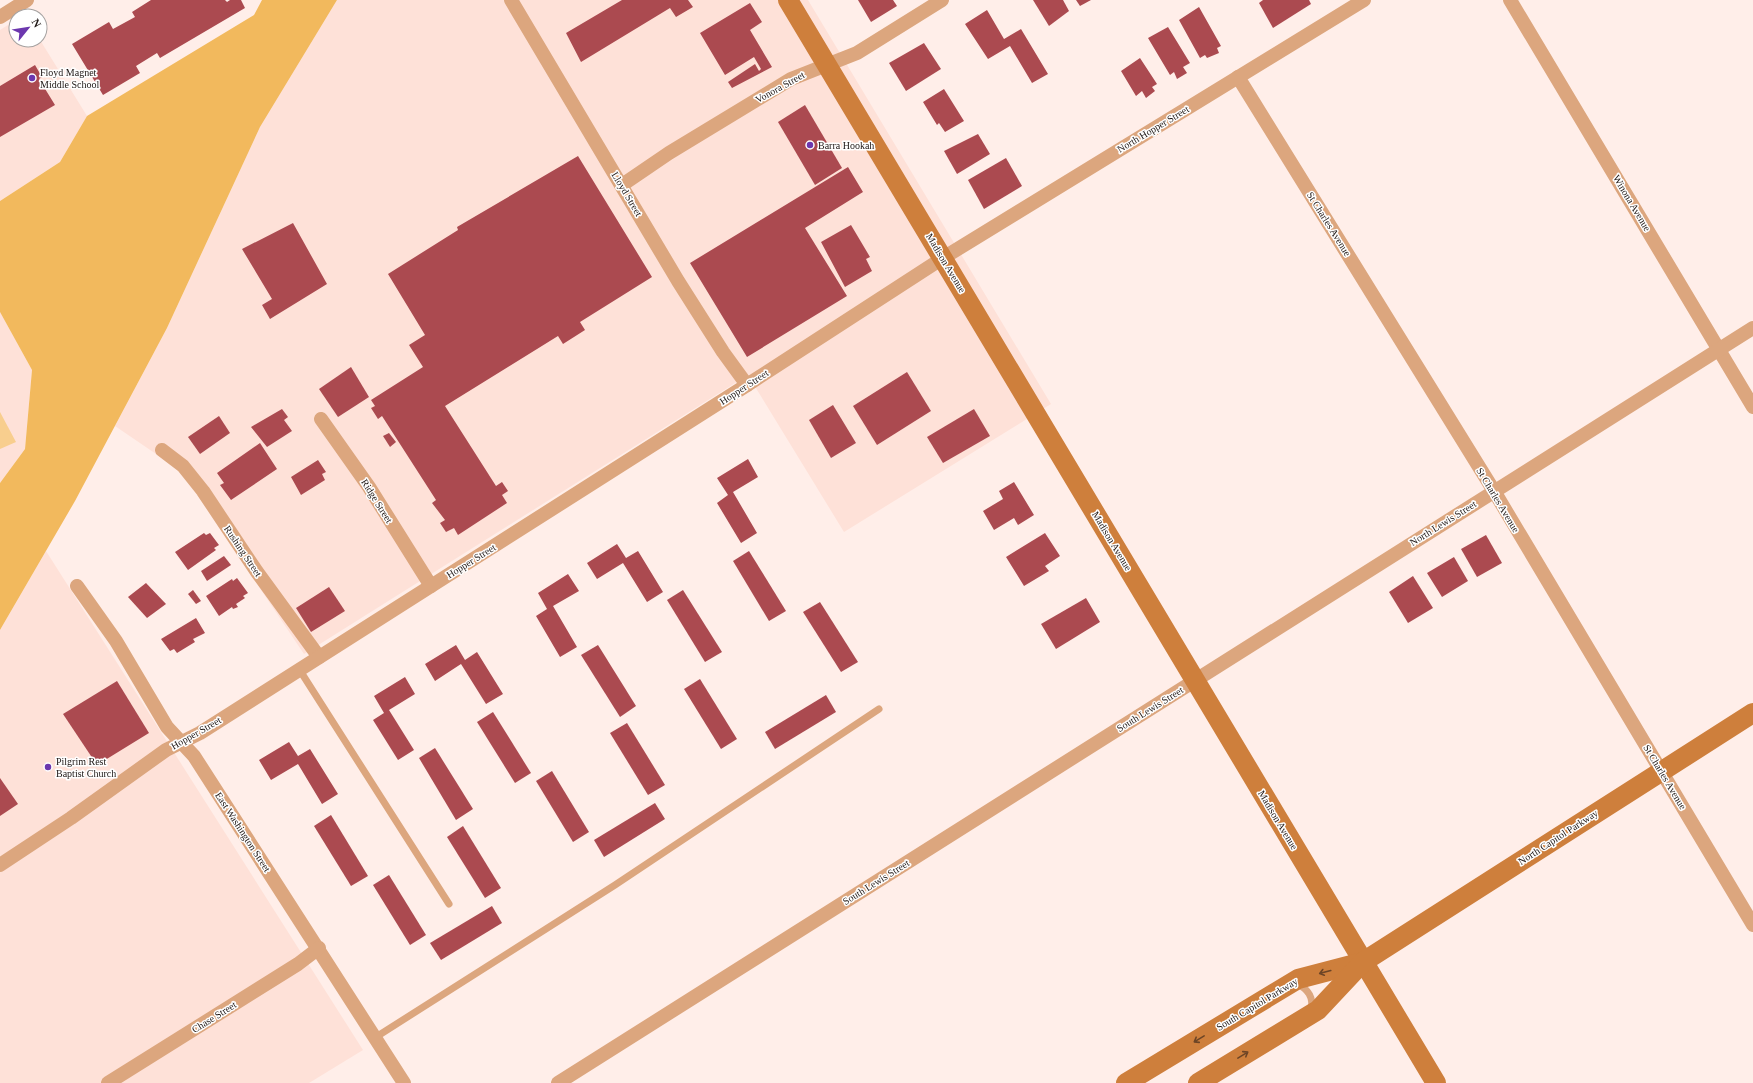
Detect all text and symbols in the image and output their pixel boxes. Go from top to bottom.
north arrow [8,8,48,48]
text: N [29,17,44,29]
place label: Floyd Magnet Middle School [40,67,99,90]
street label: Vonora Street [753,69,807,105]
marker: Floyd Magnet Middle School [27,73,37,83]
street label: North Hopper Street [1115,103,1191,155]
marker: Barra Hookah [805,140,815,150]
place label: Barra Hookah [818,140,874,151]
street label: Lloyd Street [609,170,645,218]
street label: Winona Avenue [1611,173,1653,234]
street label: St Charles Avenue [1305,190,1353,259]
street label: Madison Avenue [924,231,968,295]
street label: Hopper Street [718,367,771,407]
street label: St Charles Avenue [1474,466,1522,535]
street label: Ridge Street [359,477,395,525]
street label: North Lewis Street [1408,498,1478,548]
street label: Madison Avenue [1090,509,1134,573]
street label: Rushing Street [222,523,264,579]
street label: Hopper Street [444,541,498,580]
street label: South Lewis Street [1115,684,1185,734]
street label: Hopper Street [169,714,223,752]
street label: St Charles Avenue [1641,743,1689,812]
place label: Pilgrim Rest Baptist Church [56,756,116,779]
marker: Pilgrim Rest Baptist Church [43,762,53,772]
street label: Madison Avenue [1256,788,1300,852]
street label: East Washington Street [213,790,273,874]
street label: North Capitol Parkway [1516,807,1600,867]
street label: South Lewis Street [841,857,911,907]
one-way arrow [1319,968,1332,976]
street label: South Capitol Parkway [1214,975,1300,1033]
street label: Chase Street [190,999,238,1035]
one-way arrow [1193,1035,1205,1043]
one-way arrow [1237,1051,1249,1059]

